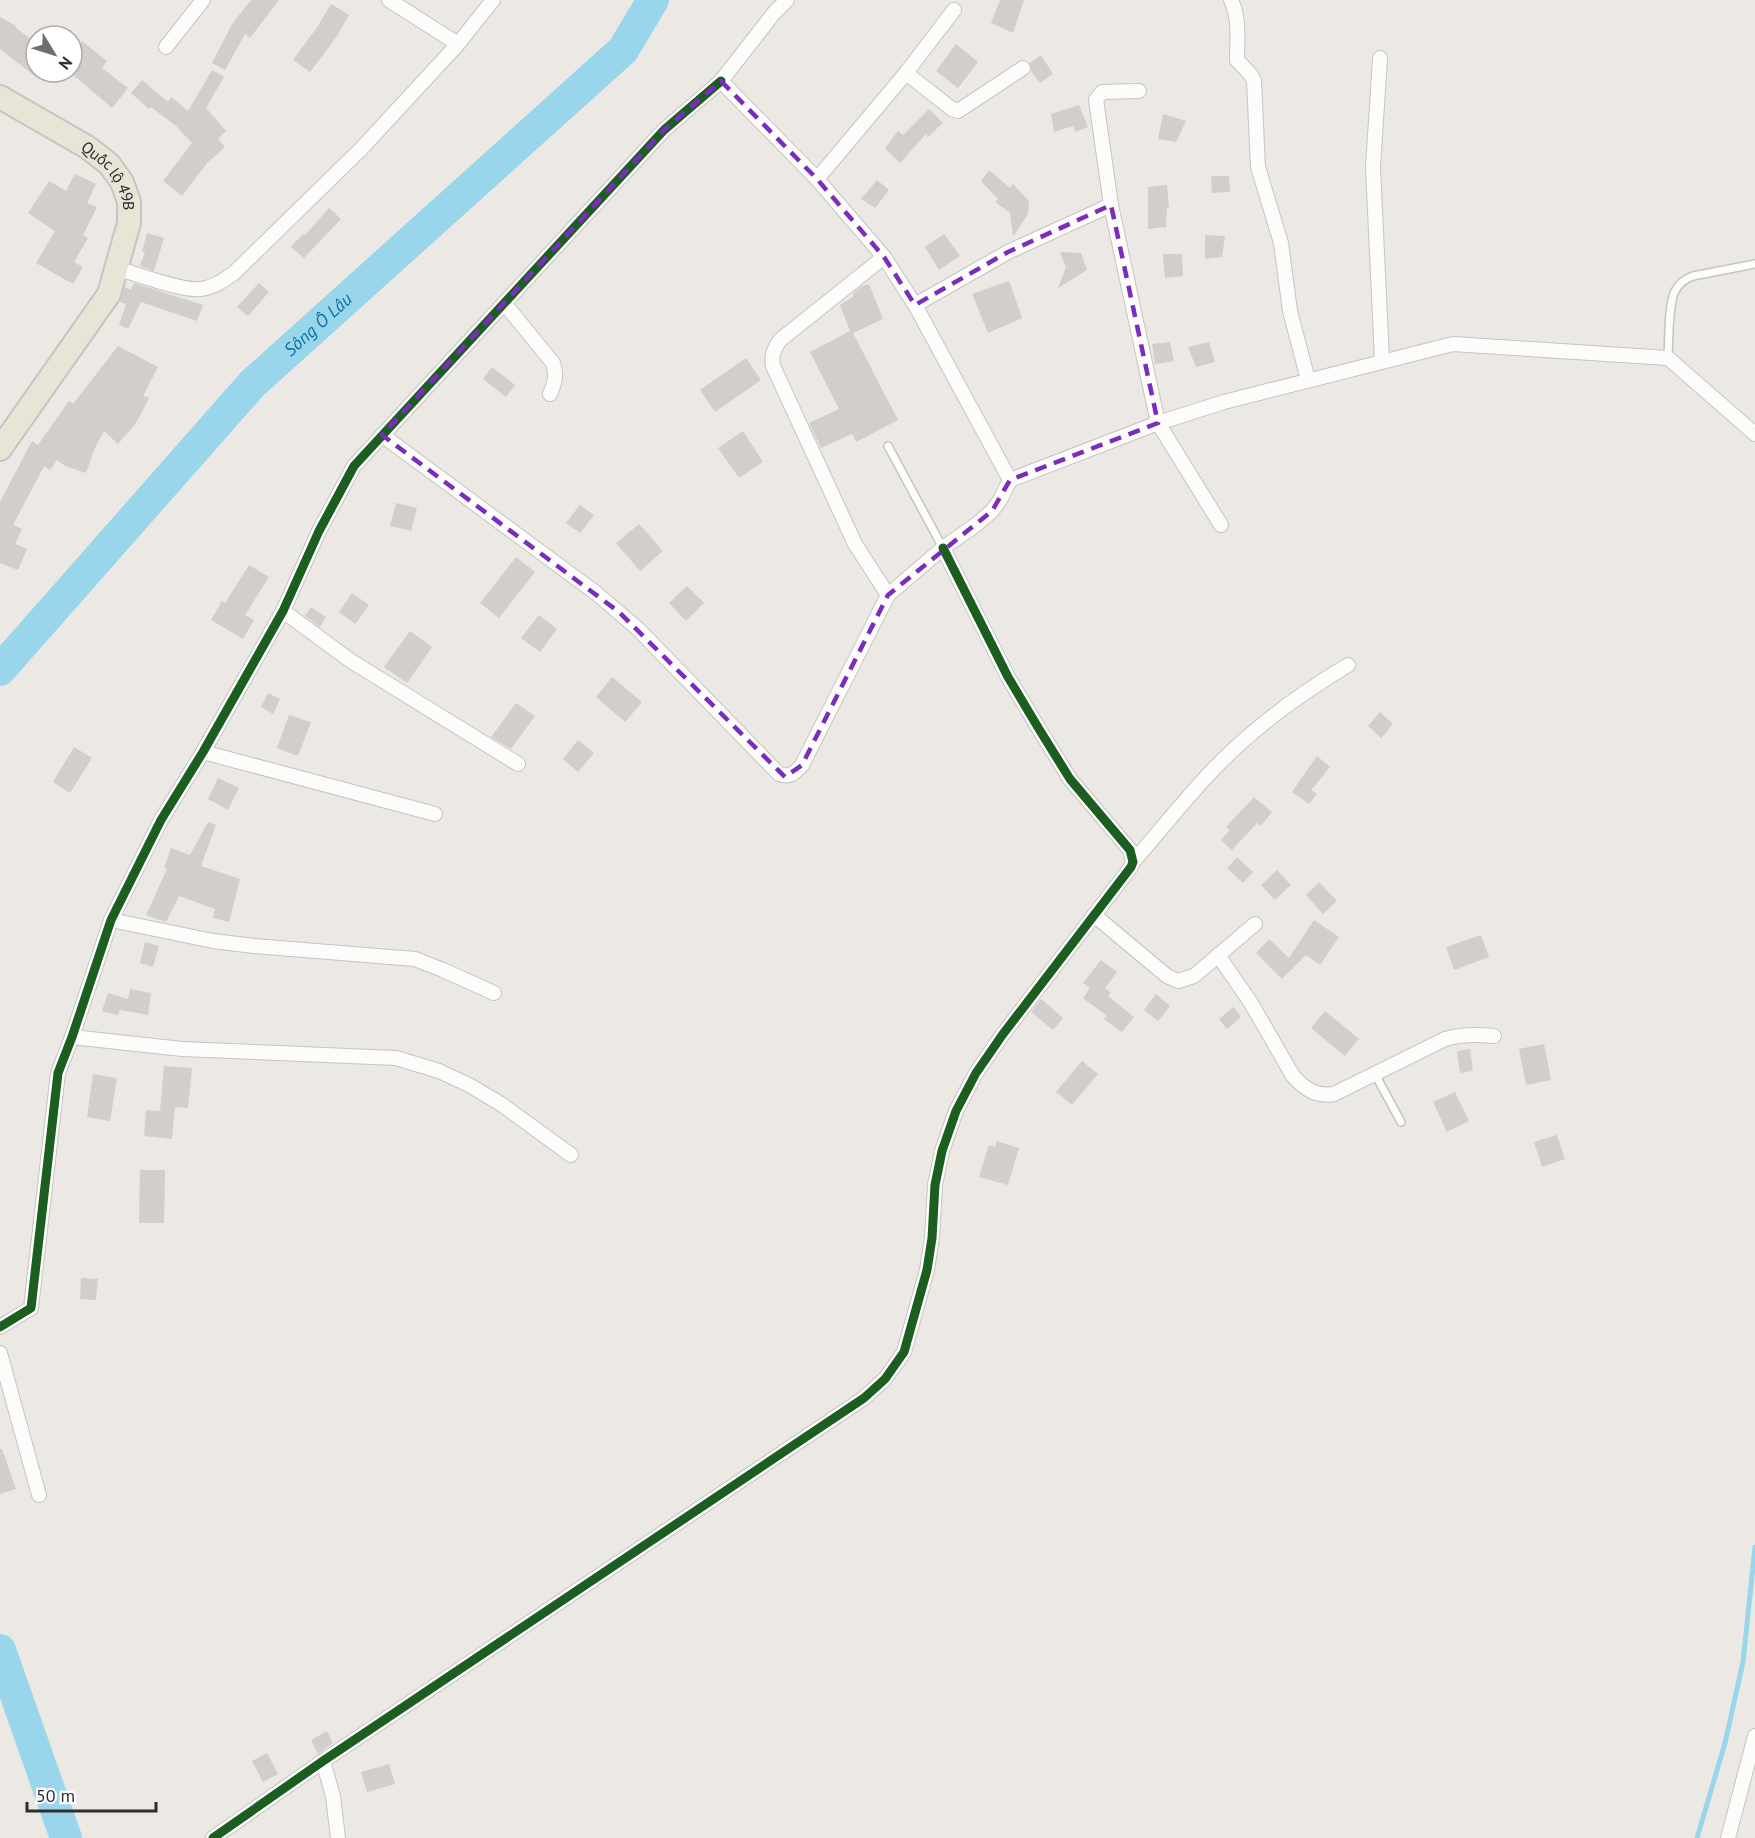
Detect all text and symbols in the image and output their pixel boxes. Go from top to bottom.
north arrow [24,24,84,84]
text: N [55,53,77,74]
street label: Quốc lộ 49B [77,136,139,210]
water label: Sông Ô Lâu [279,288,357,361]
scale bar [27,1775,156,1813]
text: 50 m [36,1784,75,1807]

